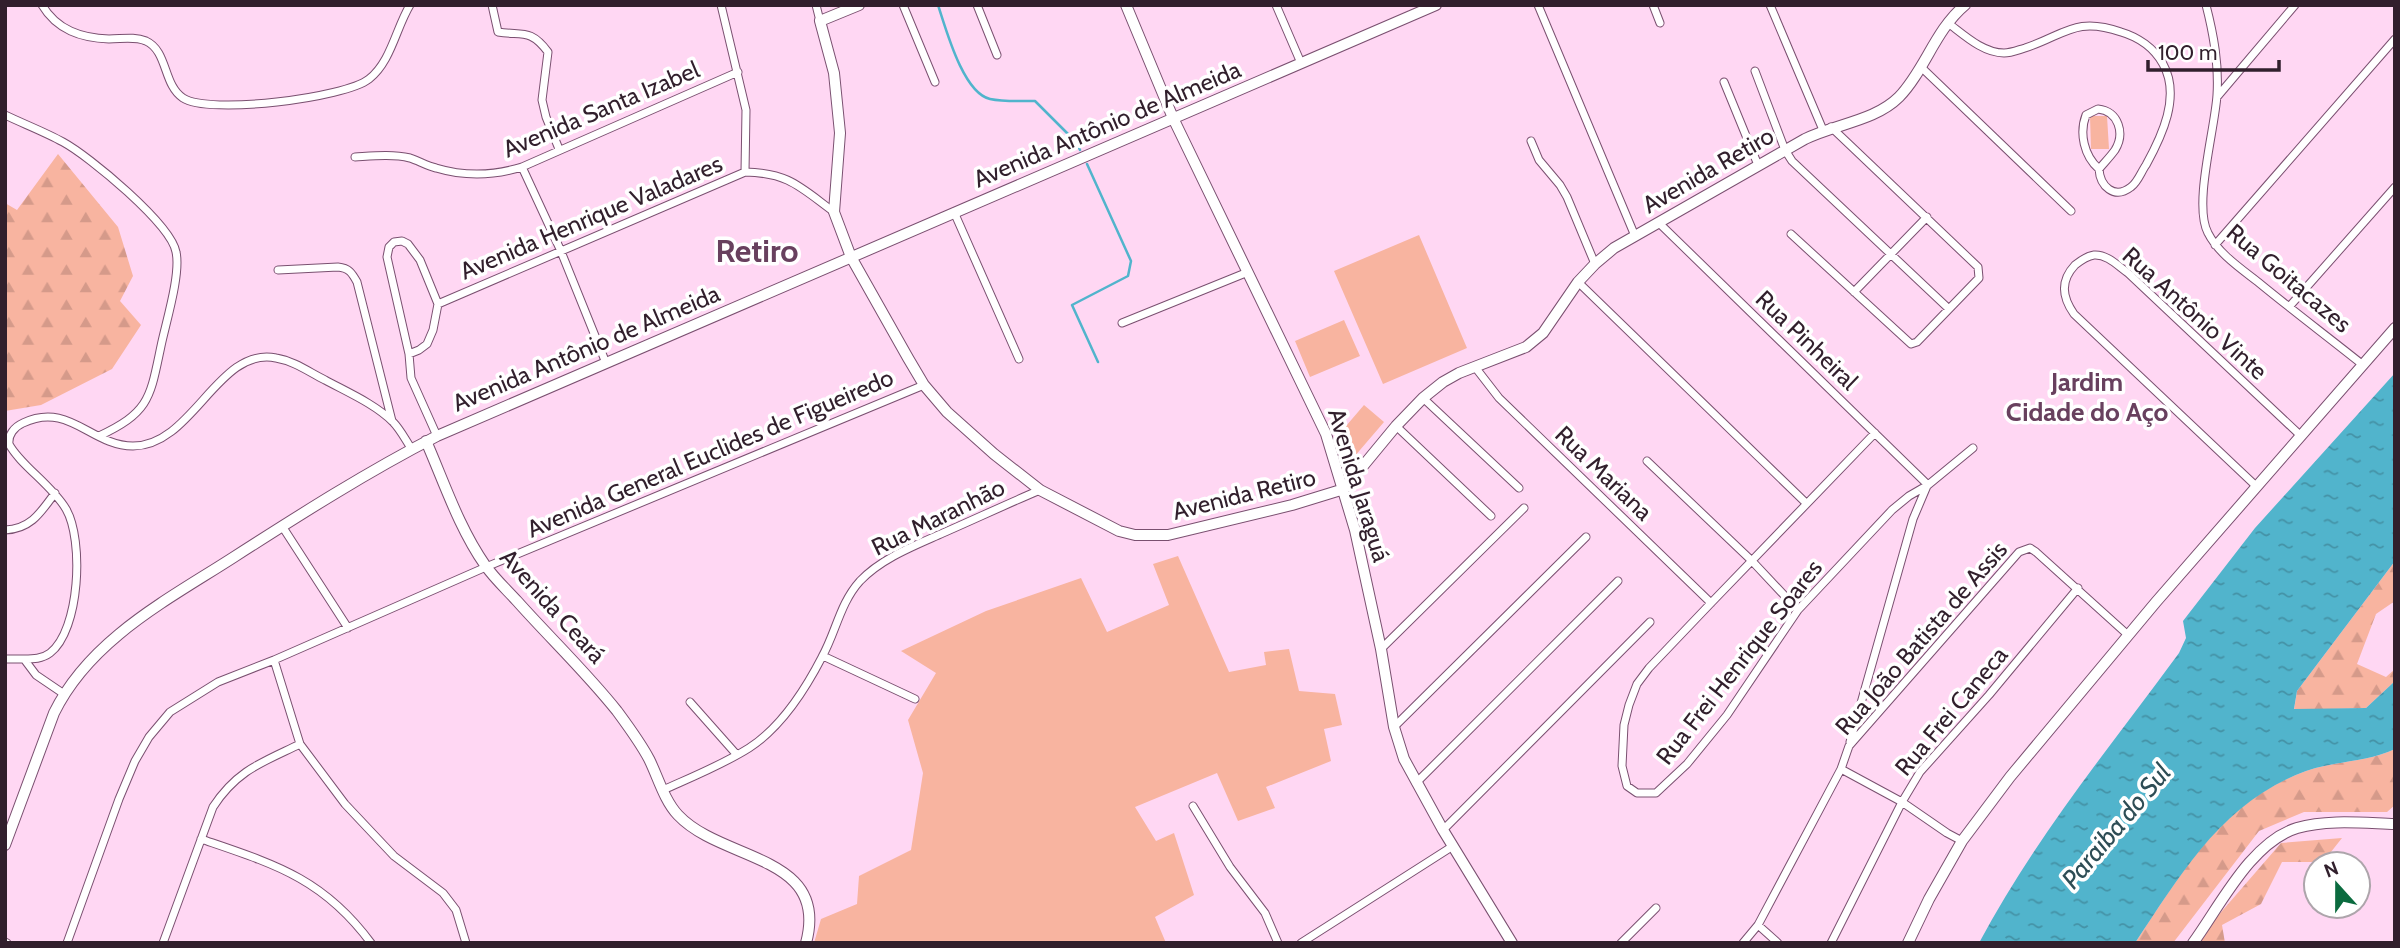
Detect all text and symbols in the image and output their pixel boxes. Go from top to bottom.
scale bar [2148,28,2279,72]
text: 100 m [2158,40,2217,65]
street label: Avenida Santa Izabel [499,54,704,163]
street label: Avenida Antônio de Almeida [969,54,1245,194]
street label: Avenida Retiro [1637,121,1779,219]
street label: Avenida Henrique Valadares [456,149,726,285]
street label: Rua Goitacazes [2221,218,2357,338]
district label: Retiro [715,231,799,270]
street label: Rua Antônio Vinte [2117,241,2273,385]
street label: Avenida Antônio de Almeida [448,278,724,418]
street label: Rua Pinheiral [1750,284,1864,396]
street label: Avenida General Euclides de Figueiredo [522,362,898,544]
district label: Jardim Cidade do Aço [2006,366,2168,428]
street label: Avenida Jaraguá [1322,405,1396,566]
street label: Rua Mariana [1549,420,1659,527]
street label: Avenida Retiro [1169,462,1319,526]
street label: Rua Maranhão [867,472,1009,562]
street label: Rua João Batista de Assis [1829,535,2013,741]
street label: Avenida Ceará [494,543,612,669]
street label: Rua Frei Henrique Soares [1650,554,1828,770]
street label: Rua Frei Caneca [1889,640,2014,781]
water label: Paraiba do Sul [2055,757,2177,895]
north arrow [2302,850,2372,920]
text: N [2321,856,2341,883]

